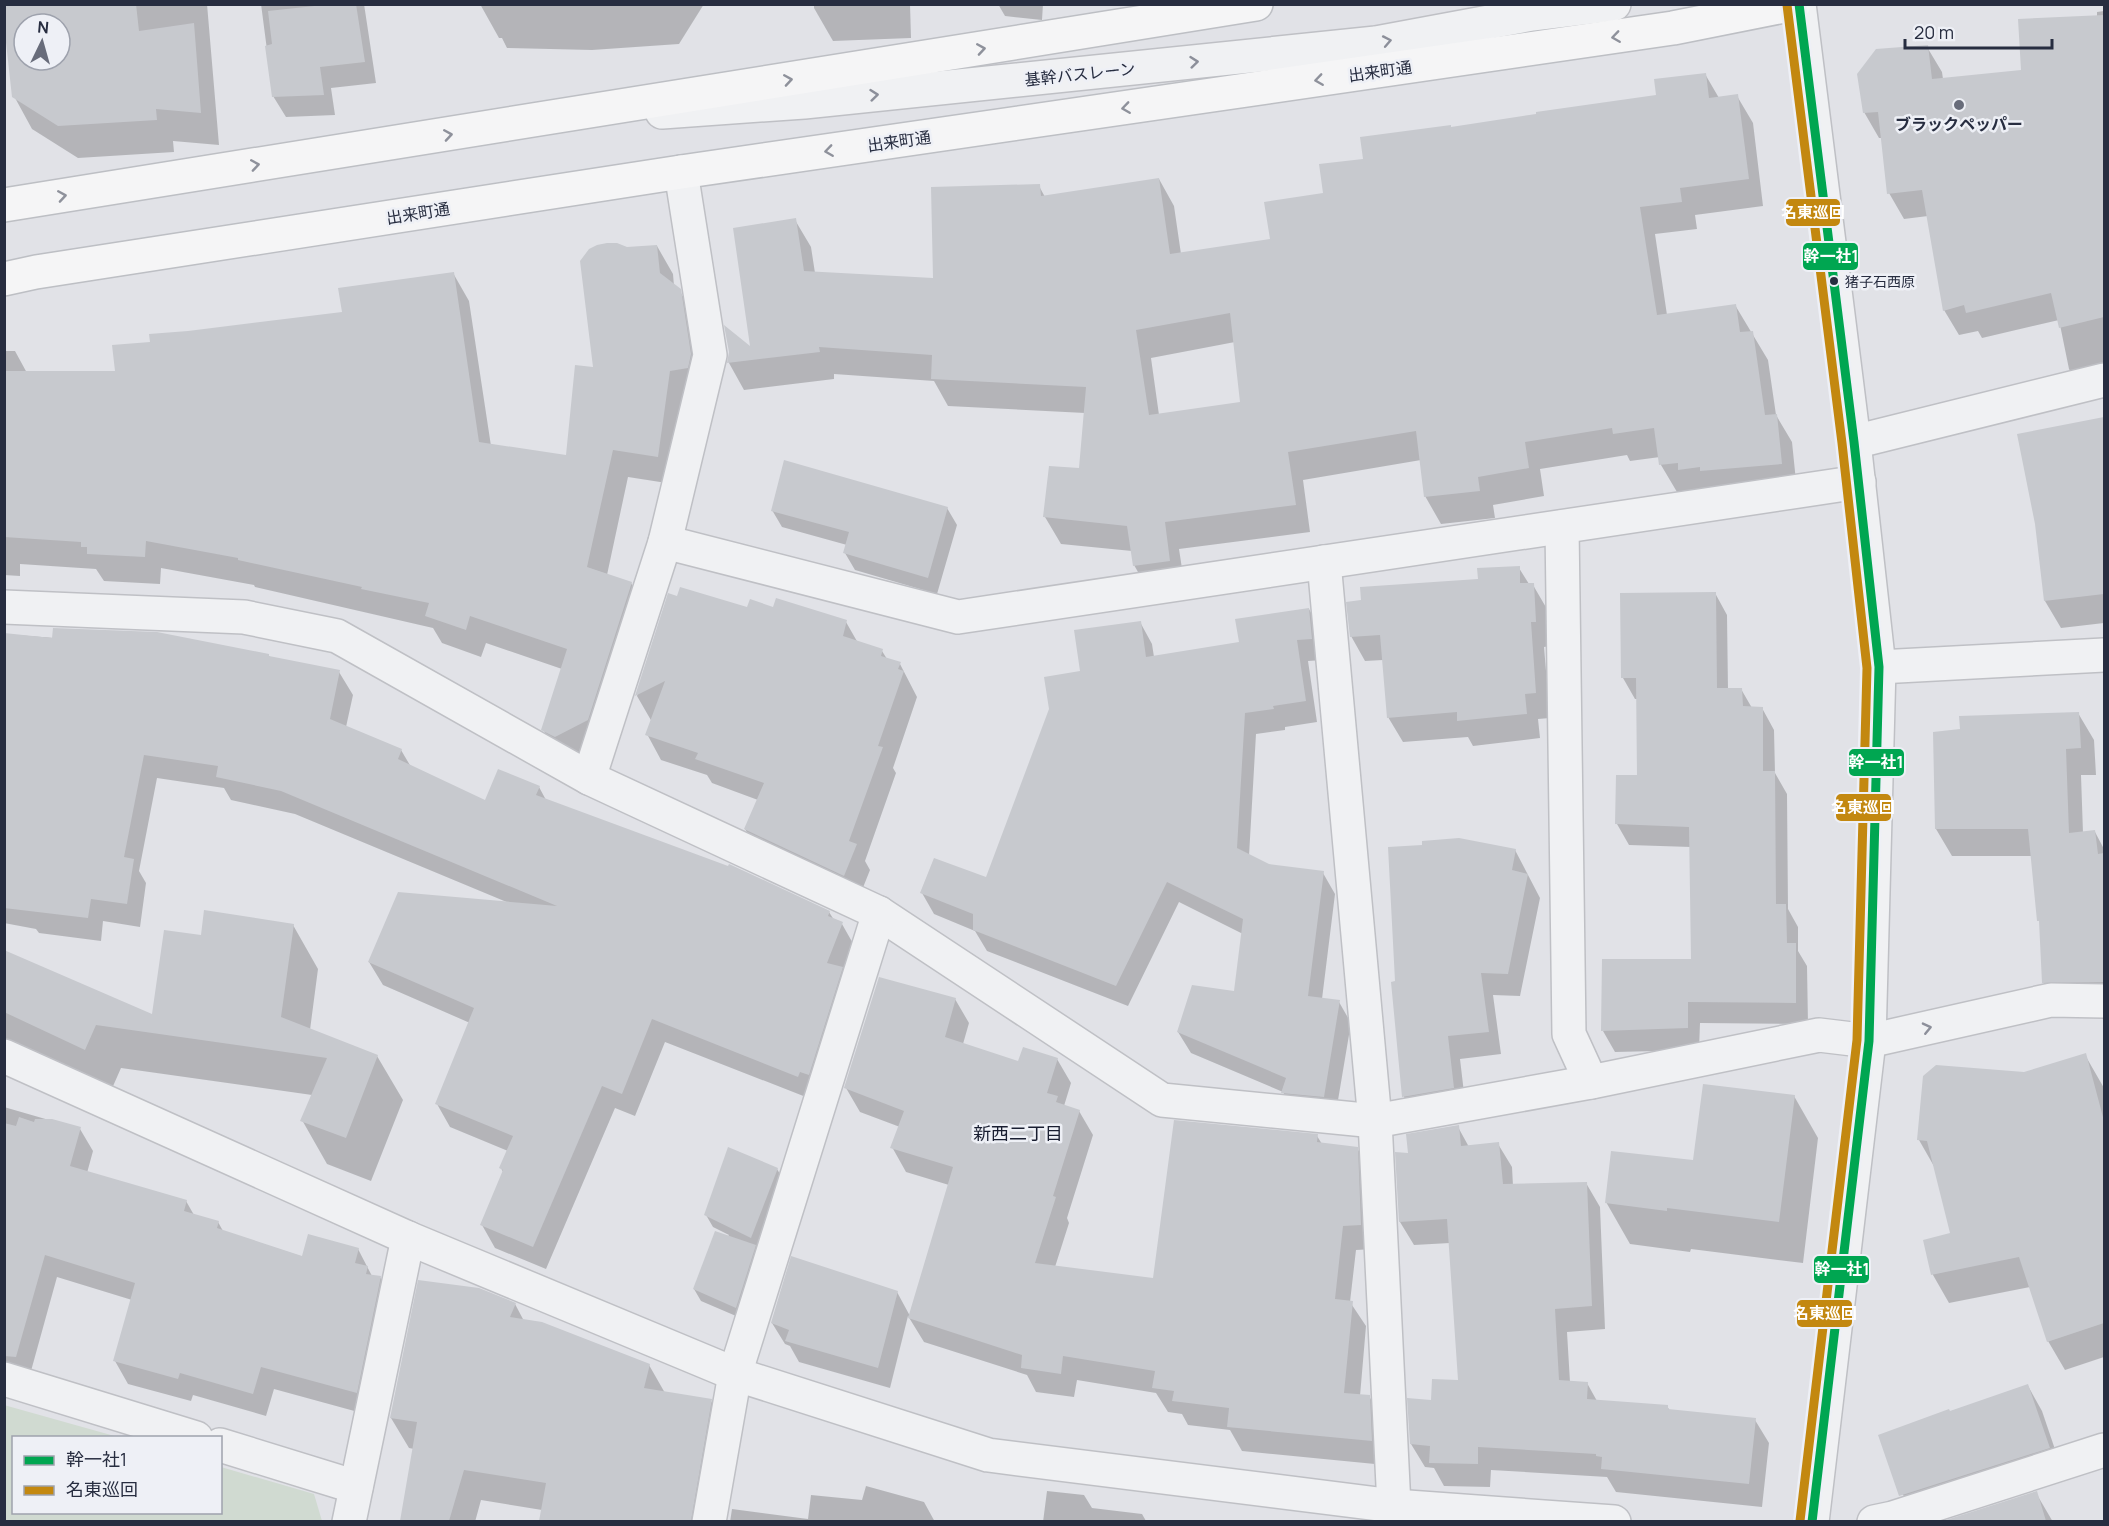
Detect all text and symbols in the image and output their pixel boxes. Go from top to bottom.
north arrow [12,12,72,72]
scale bar [1905,12,2052,50]
text: N [37,16,50,39]
text: 20 m [1914,20,1954,44]
one-way arrow [1611,30,1620,42]
one-way arrow [1382,35,1392,48]
one-way arrow [975,43,985,56]
one-way arrow [1189,56,1198,69]
street label: 出来町通 [1347,56,1413,86]
street label: 基幹バスレーン [1024,57,1136,91]
one-way arrow [1314,73,1323,85]
one-way arrow [783,74,793,87]
one-way arrow [870,89,879,102]
marker: ブラックペッパー [1952,98,1966,112]
one-way arrow [1121,101,1130,113]
place label: ブラックペッパー [1895,113,2023,135]
street label: 出来町通 [866,126,932,156]
one-way arrow [443,129,452,141]
one-way arrow [824,144,834,157]
one-way arrow [250,160,260,172]
one-way arrow [58,190,67,202]
street label: 出来町通 [385,197,451,229]
line badge: 名東巡回 [1785,198,1841,227]
text: 名東巡回 [1781,201,1845,223]
line badge: 幹一社1 [1802,242,1859,271]
text: 幹一社1 [1803,245,1859,267]
place label: 猪子石西原 [1845,272,1915,291]
marker: 猪子石西原 [1828,275,1840,287]
line badge: 幹一社1 [1848,748,1905,777]
text: 幹一社1 [1848,751,1904,773]
line badge: 名東巡回 [1835,793,1892,822]
text: 名東巡回 [1831,796,1895,818]
one-way arrow [1921,1022,1931,1035]
district label: 新西二丁目 [973,1121,1063,1145]
line badge: 幹一社1 [1813,1255,1870,1284]
text: 幹一社1 [1814,1258,1870,1280]
line badge: 名東巡回 [1796,1299,1853,1328]
text: 名東巡回 [1793,1302,1857,1324]
legend [12,1436,222,1514]
text: 幹一社1 [66,1447,127,1471]
text: 名東巡回 [66,1477,138,1501]

